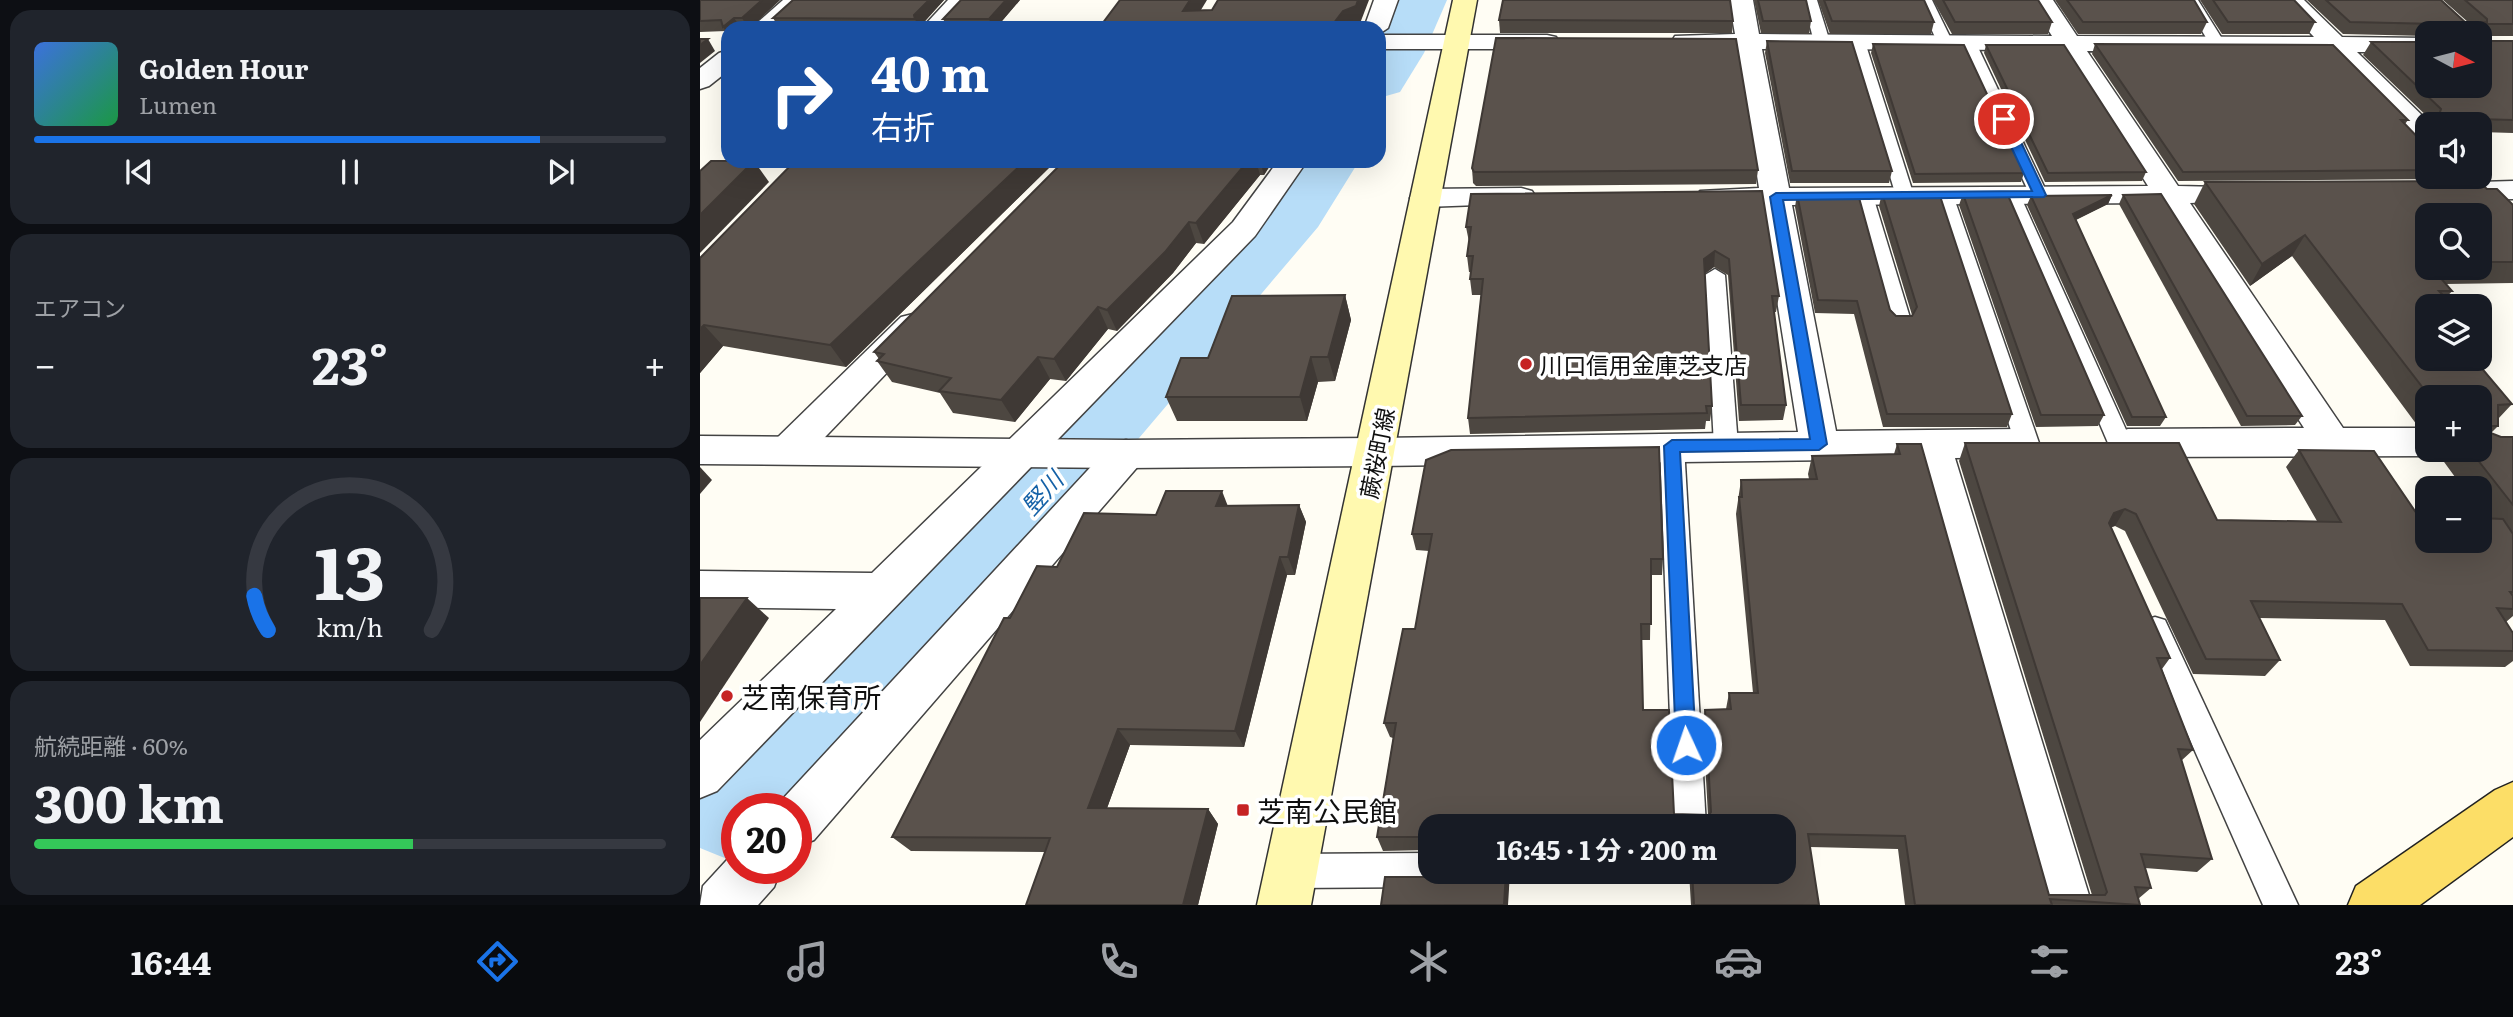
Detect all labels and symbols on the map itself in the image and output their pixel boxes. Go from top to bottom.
north arrow [2415,21,2492,98]
pin [1974,89,2034,149]
place label: 川口信用金庫芝支店 [1540,347,1747,381]
marker: 川口信用金庫芝支店 [1518,356,1534,372]
street label: 蕨桜町線 [1351,405,1401,501]
water label: 竪川 [1012,460,1072,522]
place label: 芝南保育所 [741,675,881,717]
marker: 芝南保育所 [719,688,735,704]
position arrow [1649,708,1723,782]
place label: 芝南公民館 [1257,789,1397,831]
speed limit sign: 20 [721,793,812,884]
marker: 芝南公民館 [1235,802,1251,818]

